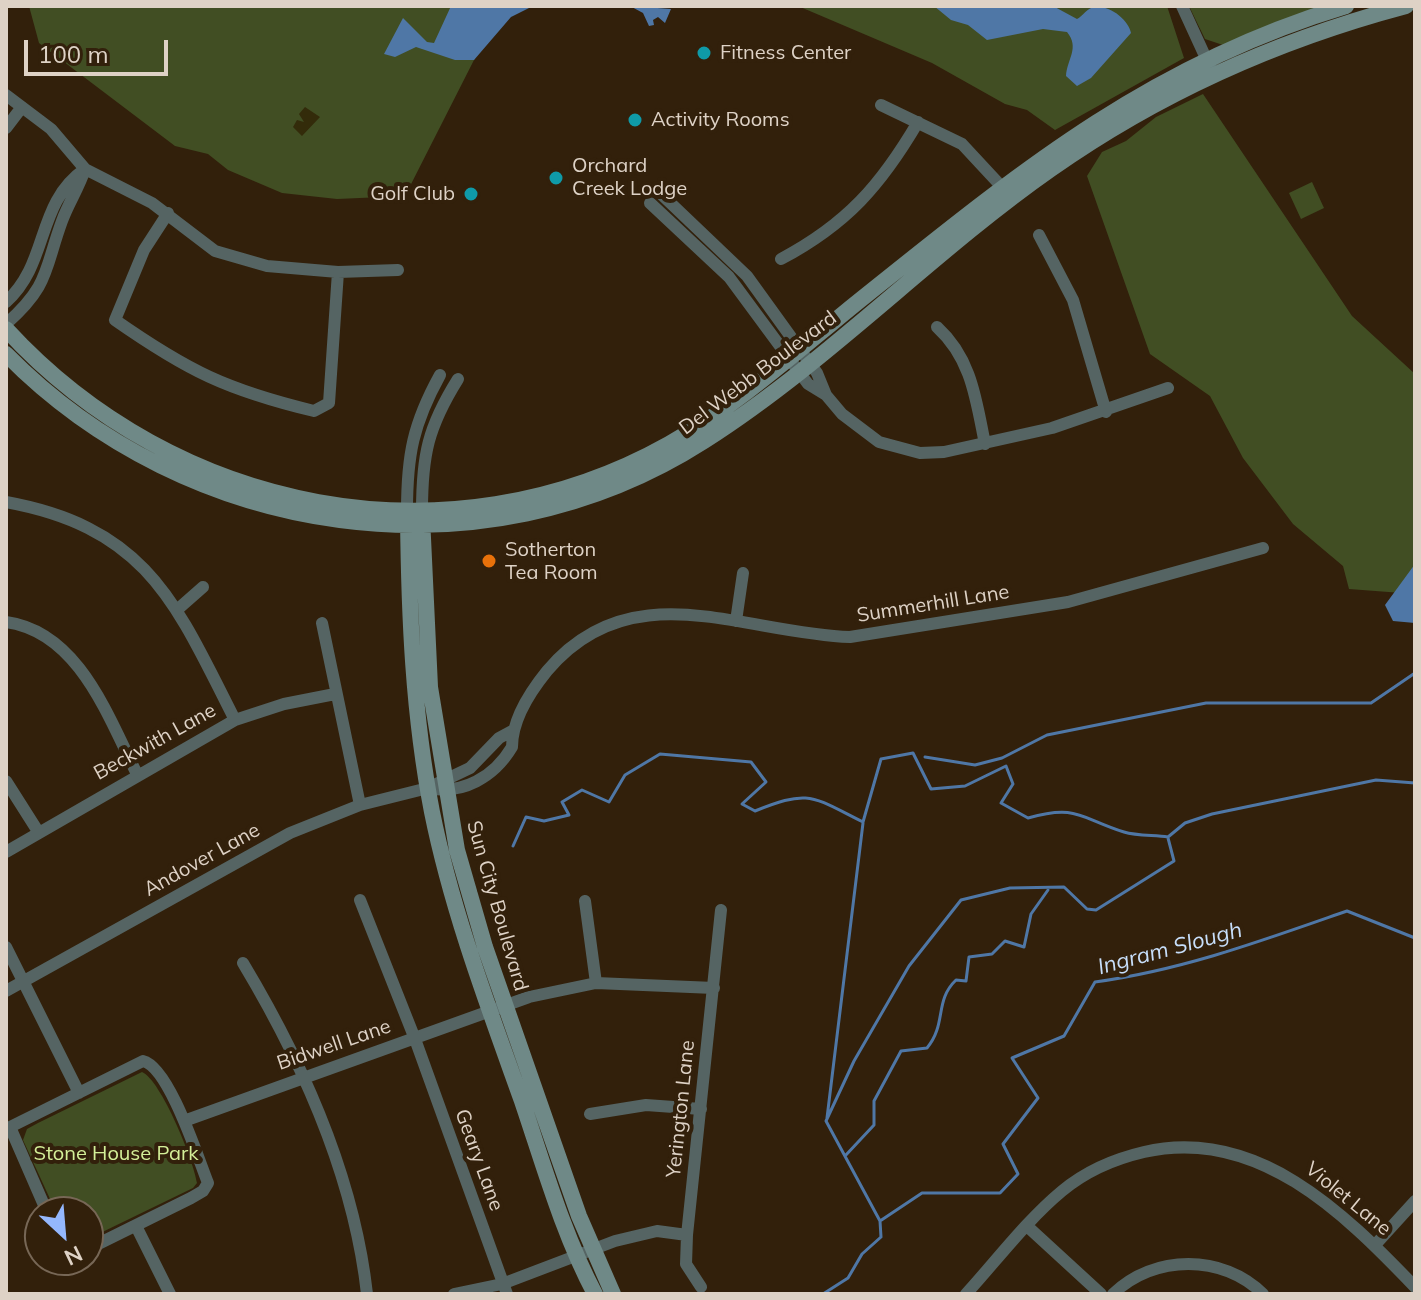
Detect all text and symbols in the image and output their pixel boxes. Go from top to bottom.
scale bar [28,24,172,74]
text: 100 m [38,39,109,69]
place label: Fitness Center [720,41,851,65]
marker: Fitness Center [695,44,713,62]
place label: Activity Rooms [651,108,790,132]
marker: Activity Rooms [626,111,644,129]
place label: Orchard Creek Lodge [572,154,687,201]
marker: Orchard Creek Lodge [547,169,565,187]
place label: Golf Club [370,182,455,206]
marker: Golf Club [462,185,480,203]
street label: Del Webb Boulevard [675,306,841,440]
place label: Sotherton Tea Room [505,538,598,585]
marker: Sotherton Tea Room [480,552,498,570]
street label: Summerhill Lane [855,580,1011,628]
street label: Beckwith Lane [90,699,220,785]
street label: Andover Lane [140,818,264,902]
street label: Sun City Boulevard [461,818,533,994]
water label: Ingram Slough [1095,917,1245,981]
street label: Bidwell Lane [274,1014,394,1076]
street label: Yerington Lane [662,1039,700,1179]
street label: Geary Lane [449,1106,509,1214]
park label: Stone House Park [34,1142,198,1166]
street label: Violet Lane [1300,1157,1396,1241]
north arrow [24,1196,104,1276]
text: N [60,1240,87,1272]

